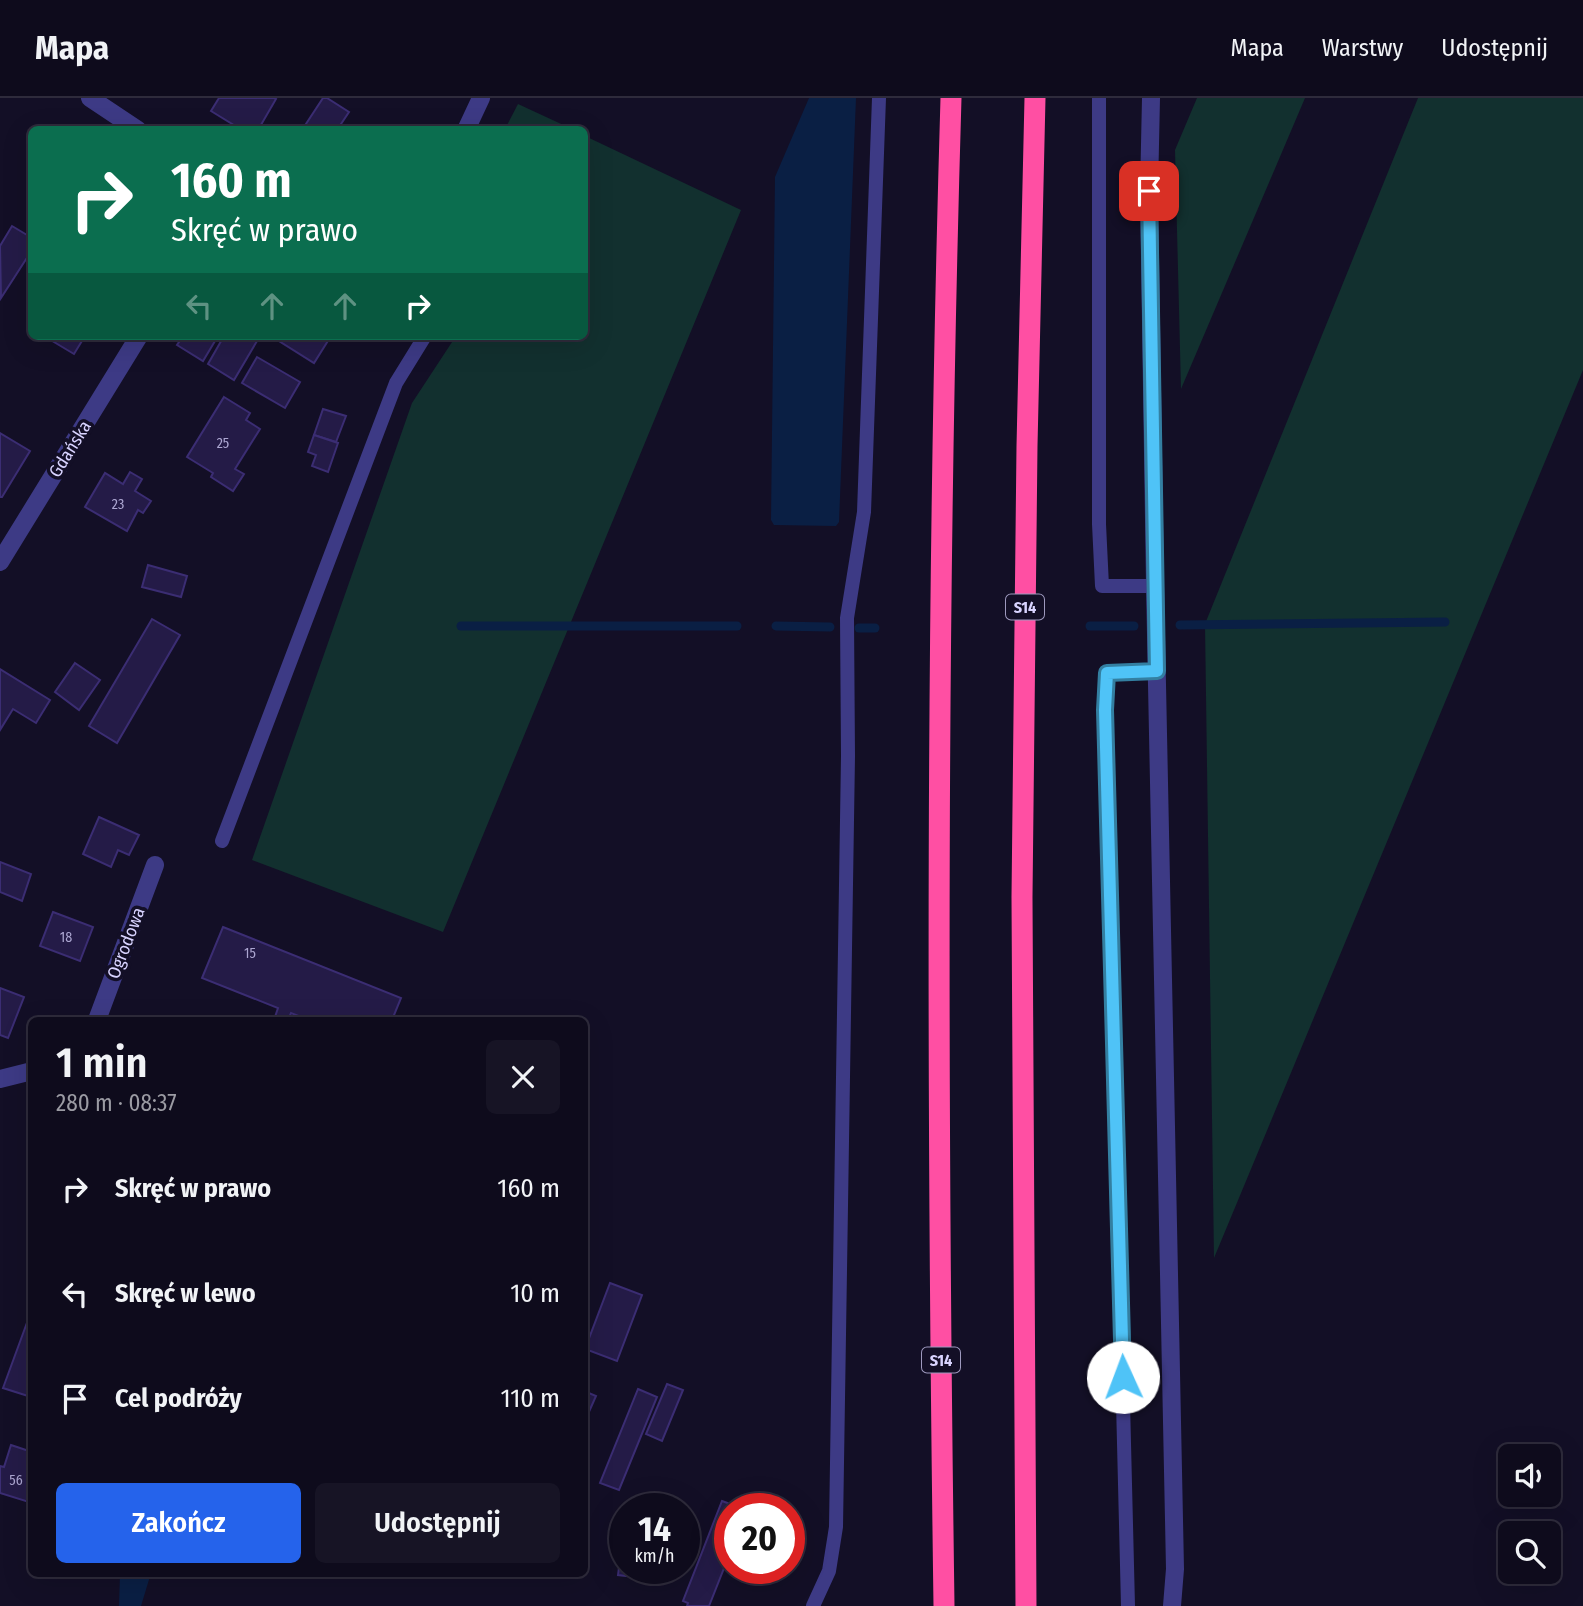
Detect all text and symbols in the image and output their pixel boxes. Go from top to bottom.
text: Mapa [35,28,109,68]
text: Mapa [1231,34,1284,62]
text: Warstwy [1322,34,1403,62]
text: Udostępnij [1441,34,1548,62]
text: 160 m [171,151,292,210]
icon: right [56,154,147,245]
pin [1119,161,1179,221]
icon: arrive [1130,172,1168,210]
text: Skręć w prawo [171,211,358,249]
icon: left [180,287,218,325]
icon: ahead [253,287,291,325]
icon: ahead [326,287,364,325]
icon: right [399,287,437,325]
street label: Gdańska [44,416,96,482]
house number: 25 [217,435,229,452]
house number: 23 [112,496,124,513]
road number: S14 [1006,594,1044,620]
street label: Ogrodowa [102,904,150,982]
house number: 18 [60,929,72,946]
house number: 15 [244,945,256,962]
text: 1 min [56,1038,147,1088]
button: close [486,1040,560,1114]
text: 280 m · 08:37 [56,1089,177,1117]
icon: right [56,1170,94,1208]
text: Skręć w prawo [115,1173,271,1204]
text: 160 m [497,1173,560,1204]
icon: left [56,1275,94,1313]
text: Skręć w lewo [115,1278,256,1309]
text: 10 m [510,1278,560,1309]
position arrow [1086,1340,1160,1414]
road number: S14 [922,1348,960,1372]
icon: arrive [56,1380,94,1418]
text: Cel podróży [115,1383,242,1414]
text: 110 m [500,1383,560,1414]
map controls [1498,1444,1561,1584]
button: sound [1498,1444,1561,1507]
house number: 56 [9,1472,23,1489]
button: Zakończ [56,1483,301,1563]
button: Udostępnij [315,1483,560,1563]
speed limit sign: 20 [714,1493,805,1584]
text: 14 [638,1508,671,1550]
button: search [1498,1521,1561,1584]
text: km/h [634,1545,675,1567]

